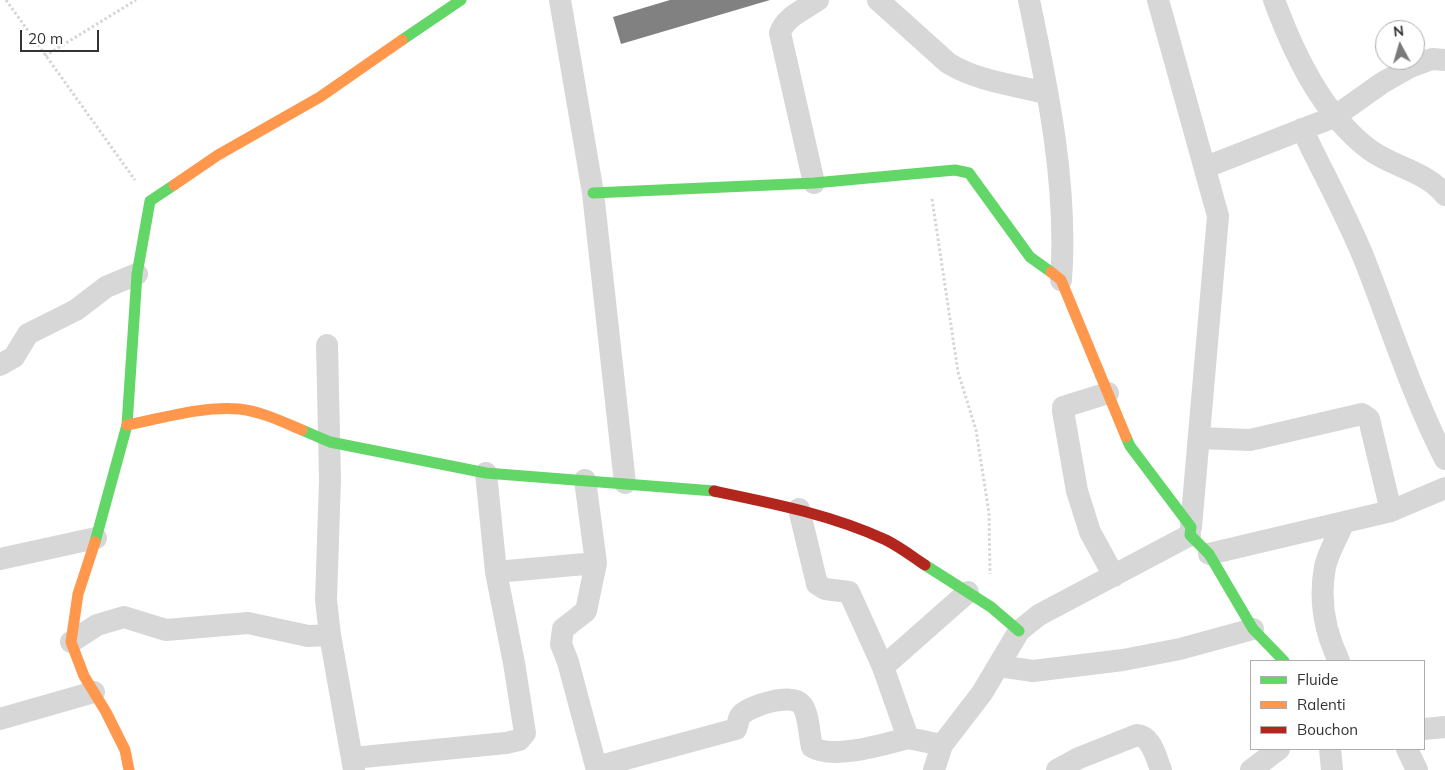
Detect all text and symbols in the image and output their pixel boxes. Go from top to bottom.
scale bar [22,20,101,52]
north arrow [1375,20,1425,70]
text: N [1392,22,1405,41]
text: 20 m [28,29,63,48]
legend [1250,660,1425,750]
text: Fluide [1297,670,1338,689]
text: Ralenti [1297,695,1346,714]
text: Bouchon [1297,720,1358,739]

